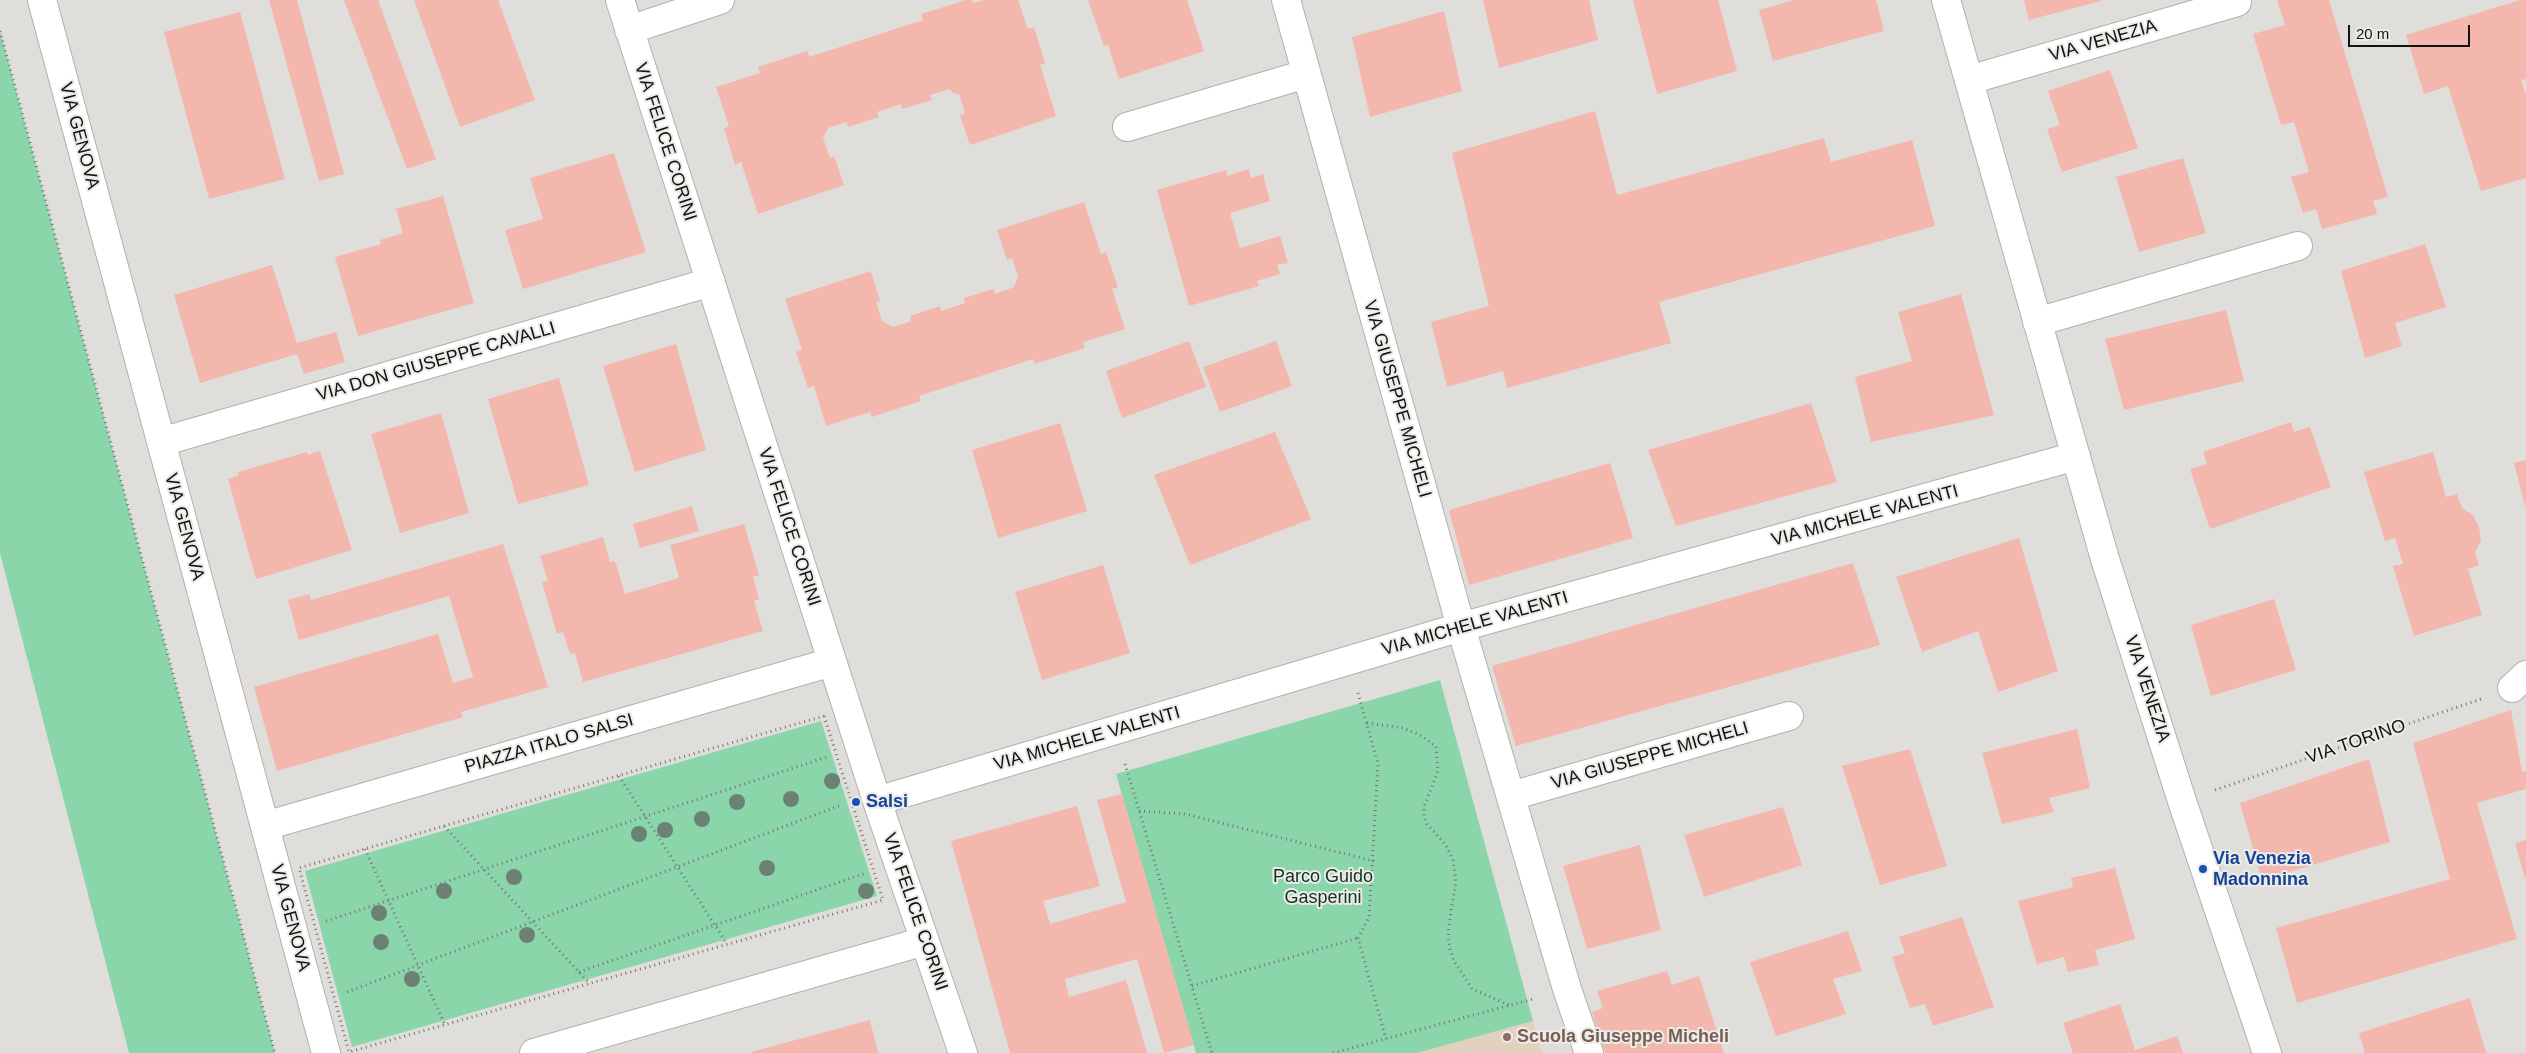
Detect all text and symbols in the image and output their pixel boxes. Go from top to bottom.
street label: VIA VENEZIA [2047,15,2159,67]
scale bar [2351,15,2474,47]
text: 20 m [2356,25,2389,42]
street label: VIA FELICE CORINI [629,60,701,224]
street label: VIA GENOVA [54,80,104,192]
street label: VIA GIUSEPPE MICHELI [1358,298,1436,500]
street label: VIA DON GIUSEPPE CAVALLI [314,318,558,406]
street label: VIA FELICE CORINI [753,445,825,609]
street label: VIA GENOVA [159,471,209,583]
street label: VIA MICHELE VALENTI [1769,481,1961,551]
street label: VIA MICHELE VALENTI [1379,587,1571,661]
street label: VIA VENEZIA [2120,633,2174,745]
street label: VIA MICHELE VALENTI [991,702,1183,776]
street label: PIAZZA ITALO SALSI [462,710,636,778]
street label: VIA TORINO [2303,715,2409,769]
street label: VIA GIUSEPPE MICHELI [1549,717,1751,795]
place label: Salsi [866,791,908,813]
marker: Salsi [850,796,862,808]
street label: VIA FELICE CORINI [878,830,952,994]
place label: Via Venezia Madonnina [2213,848,2311,891]
street label: VIA GENOVA [265,862,315,974]
marker: Via Venezia Madonnina [2197,863,2209,875]
park label: Parco Guido Gasperini [1273,866,1373,909]
place label: Scuola Giuseppe Micheli [1517,1026,1729,1048]
marker: Scuola Giuseppe Micheli [1501,1031,1513,1043]

